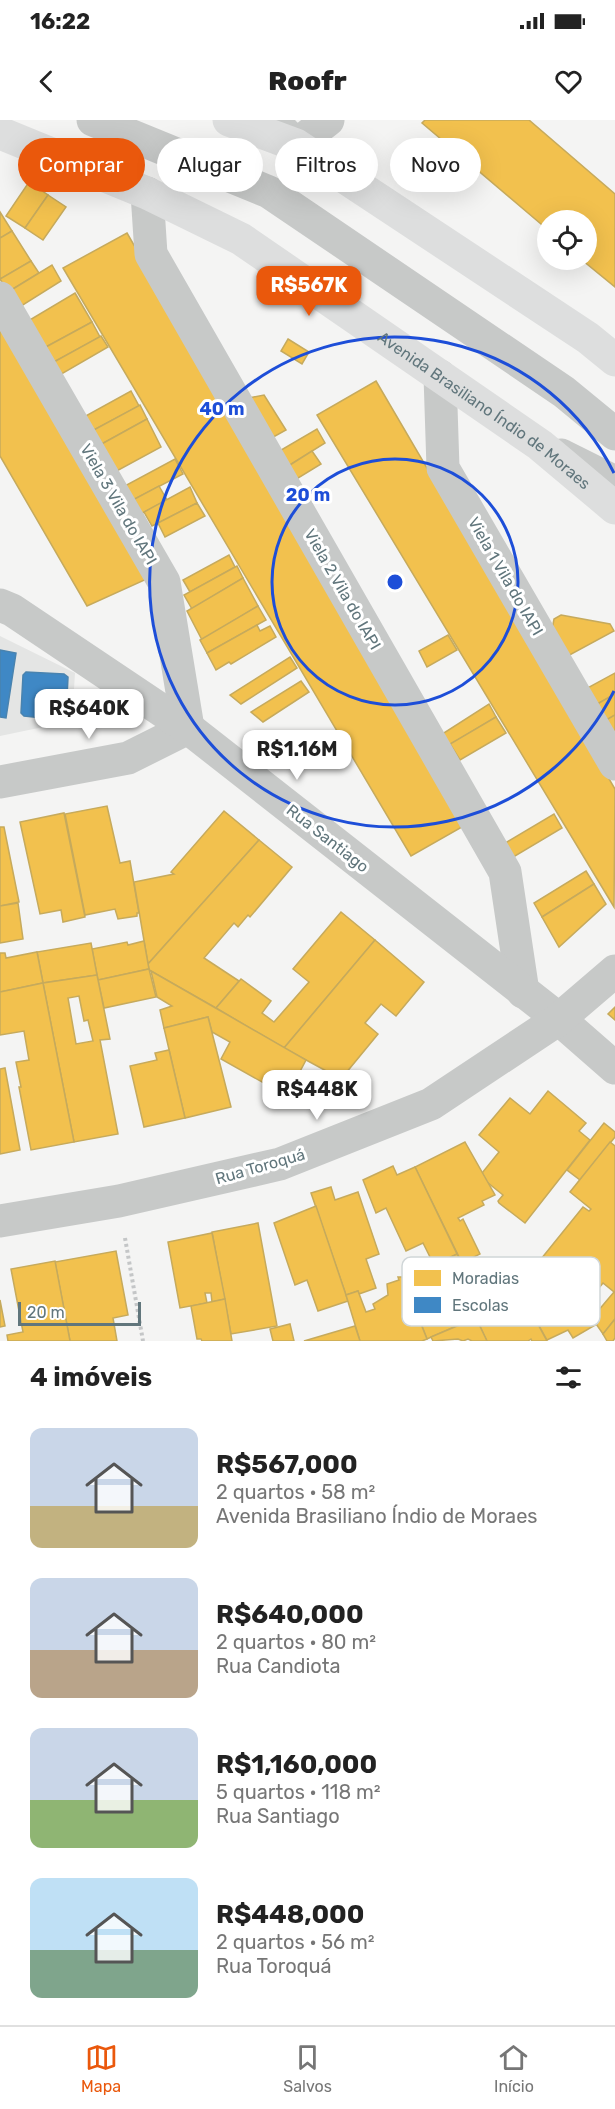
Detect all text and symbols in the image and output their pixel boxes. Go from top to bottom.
text: 16:22 [30,8,90,35]
icon: back [30,65,63,98]
text: Roofr [268,65,347,97]
icon: heart [552,65,585,98]
chip: Comprar [18,138,145,192]
chip: Alugar [157,138,263,192]
chip: Filtros [275,138,378,192]
chip: Novo [390,138,481,192]
map controls [537,210,597,270]
button: locate [537,210,597,270]
pin: R$567K [260,266,358,317]
text: R$567K [270,273,348,297]
street label: Avenida Brasiliano Índio de Moraes [374,327,594,493]
text: 40 m [200,398,244,420]
street label: Viela 3 Vila do IAPI [76,440,161,568]
text: 20 m [286,484,330,506]
street label: Viela 1 Vila do IAPI [464,514,547,639]
street label: Viela 2 Vila do IAPI [300,526,385,653]
centre of rings [385,572,405,592]
pin: R$640K [40,689,138,740]
text: R$640K [49,696,129,720]
pin: R$1.16M [242,730,352,781]
text: R$1.16M [256,737,338,761]
street label: Rua Santiago [283,800,373,876]
pin: R$448K [268,1070,366,1121]
text: R$448K [276,1077,358,1101]
street label: Rua Toroquá [213,1145,307,1188]
legend [402,1257,600,1326]
text: Moradias [452,1269,519,1288]
text: Escolas [452,1296,509,1315]
scale bar [18,1299,141,1326]
text: 20 m [27,1303,65,1322]
icon: filters [552,1361,585,1394]
text: 4 imóveis [30,1362,152,1393]
text: R$567,000 [216,1449,358,1480]
icon: home [78,1452,150,1524]
text: 2 quartos · 58 m² [216,1480,375,1504]
text: Avenida Brasiliano Índio de Moraes [216,1504,538,1528]
text: R$640,000 [216,1599,364,1630]
icon: home [78,1602,150,1674]
text: 2 quartos · 80 m² [216,1630,376,1654]
text: Rua Candiota [216,1654,341,1678]
text: R$1,160,000 [216,1749,377,1780]
icon: home [78,1752,150,1824]
text: 5 quartos · 118 m² [216,1780,381,1804]
text: Rua Santiago [216,1804,340,1828]
text: R$448,000 [216,1899,364,1930]
icon: home [78,1902,150,1974]
text: 2 quartos · 56 m² [216,1930,375,1954]
text: Rua Toroquá [216,1954,332,1978]
tab: Mapa [81,2041,121,2096]
tab: Salvos [283,2041,332,2096]
tab: Início [494,2041,534,2096]

